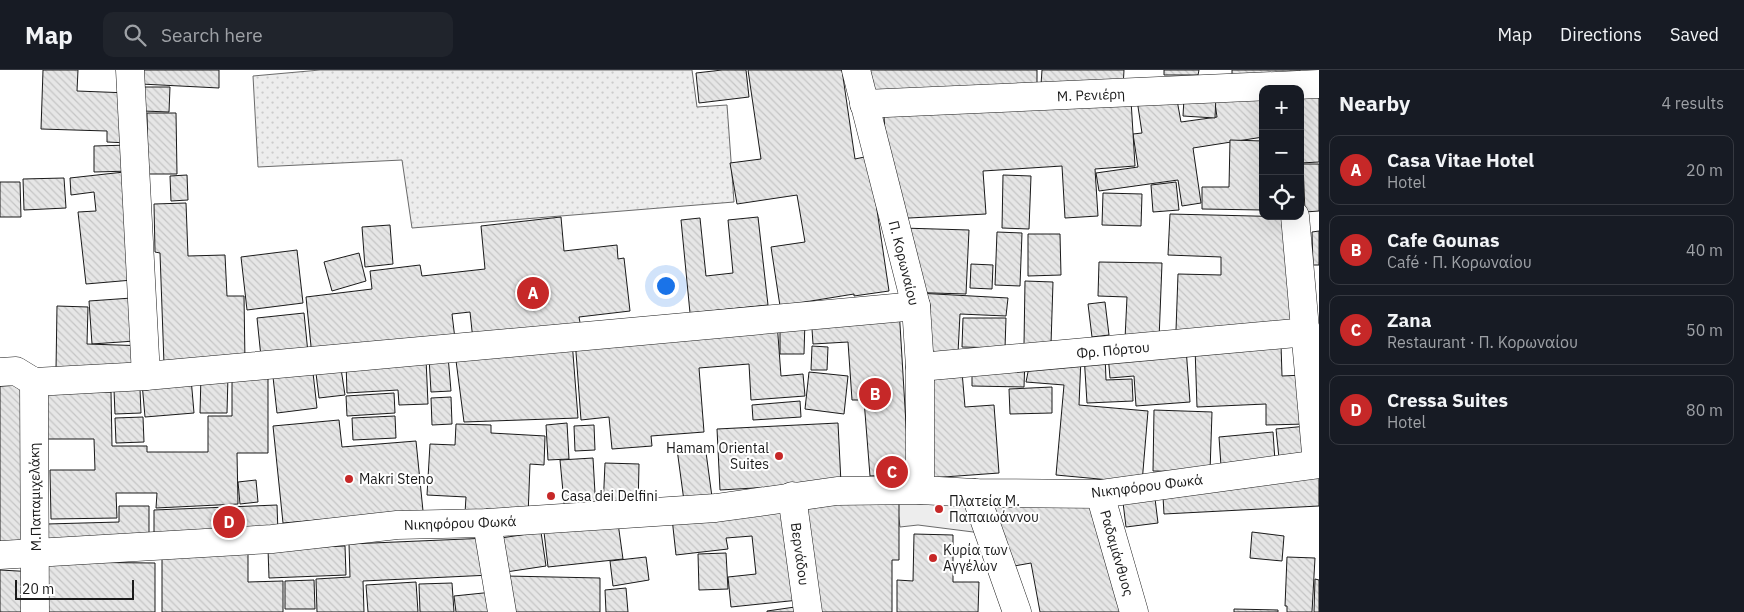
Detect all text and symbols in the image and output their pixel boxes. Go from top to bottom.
search box [103,12,453,57]
text: Map [25,19,73,51]
icon: search [121,21,149,49]
text: Search here [161,23,263,47]
text: Map [1497,23,1532,46]
text: Directions [1560,23,1642,46]
text: Saved [1670,23,1719,46]
street label: Μ. Ρενιέρη [1057,85,1125,105]
map controls [1259,85,1304,220]
button: + [1259,85,1304,130]
text: Nearby [1339,89,1410,117]
text: 4 results [1661,93,1724,113]
button: − [1259,130,1304,175]
text: Casa Vitae Hotel [1387,148,1534,172]
text: A [1351,160,1361,180]
text: 20 m [1686,160,1723,180]
text: Hotel [1387,172,1426,192]
button: locate [1259,175,1304,220]
street label: Π. Κορωναίου [885,219,923,307]
text: Cafe Gounas [1387,228,1500,252]
text: B [1351,240,1361,260]
text: 40 m [1686,240,1723,260]
text: Café · Π. Κορωναίου [1387,252,1532,272]
your location [653,273,679,299]
pin: A [517,274,549,312]
text: Zana [1387,308,1431,332]
text: C [1351,320,1361,340]
text: 50 m [1686,320,1723,340]
text: Restaurant · Π. Κορωναίου [1387,332,1578,352]
street label: Φρ. Πόρτου [1075,338,1151,362]
pin: B [859,375,891,413]
text: Cressa Suites [1387,388,1508,412]
text: D [1350,400,1362,420]
text: 80 m [1686,400,1723,420]
text: Hotel [1387,412,1426,432]
place label: Hamam Oriental Suites [666,439,769,473]
street label: Μ.Παπαμιχελάκη [25,442,45,552]
marker: Hamam Oriental Suites [773,450,785,462]
pin: C [876,453,908,491]
place label: Makri Steno [359,470,434,488]
street label: Νικηφόρου Φωκά [1090,470,1204,502]
marker: Makri Steno [343,473,355,485]
place label: Casa dei Delfini [561,487,658,505]
marker: Casa dei Delfini [545,490,557,502]
place label: Πλατεία Μ. Παπαιωάννου [949,492,1039,526]
pin: D [213,503,245,541]
marker: Πλατεία Μ. Παπαιωάννου [933,503,945,515]
street label: Ραδαμάνθυος [1096,508,1138,598]
street label: Νικηφόρου Φωκά [403,512,517,534]
street label: Βερνάδου [787,521,813,587]
place label: Κυρία των Αγγέλων [943,541,1008,575]
marker: Κυρία των Αγγέλων [927,552,939,564]
scale bar [15,577,134,600]
text: 20 m [22,580,54,598]

